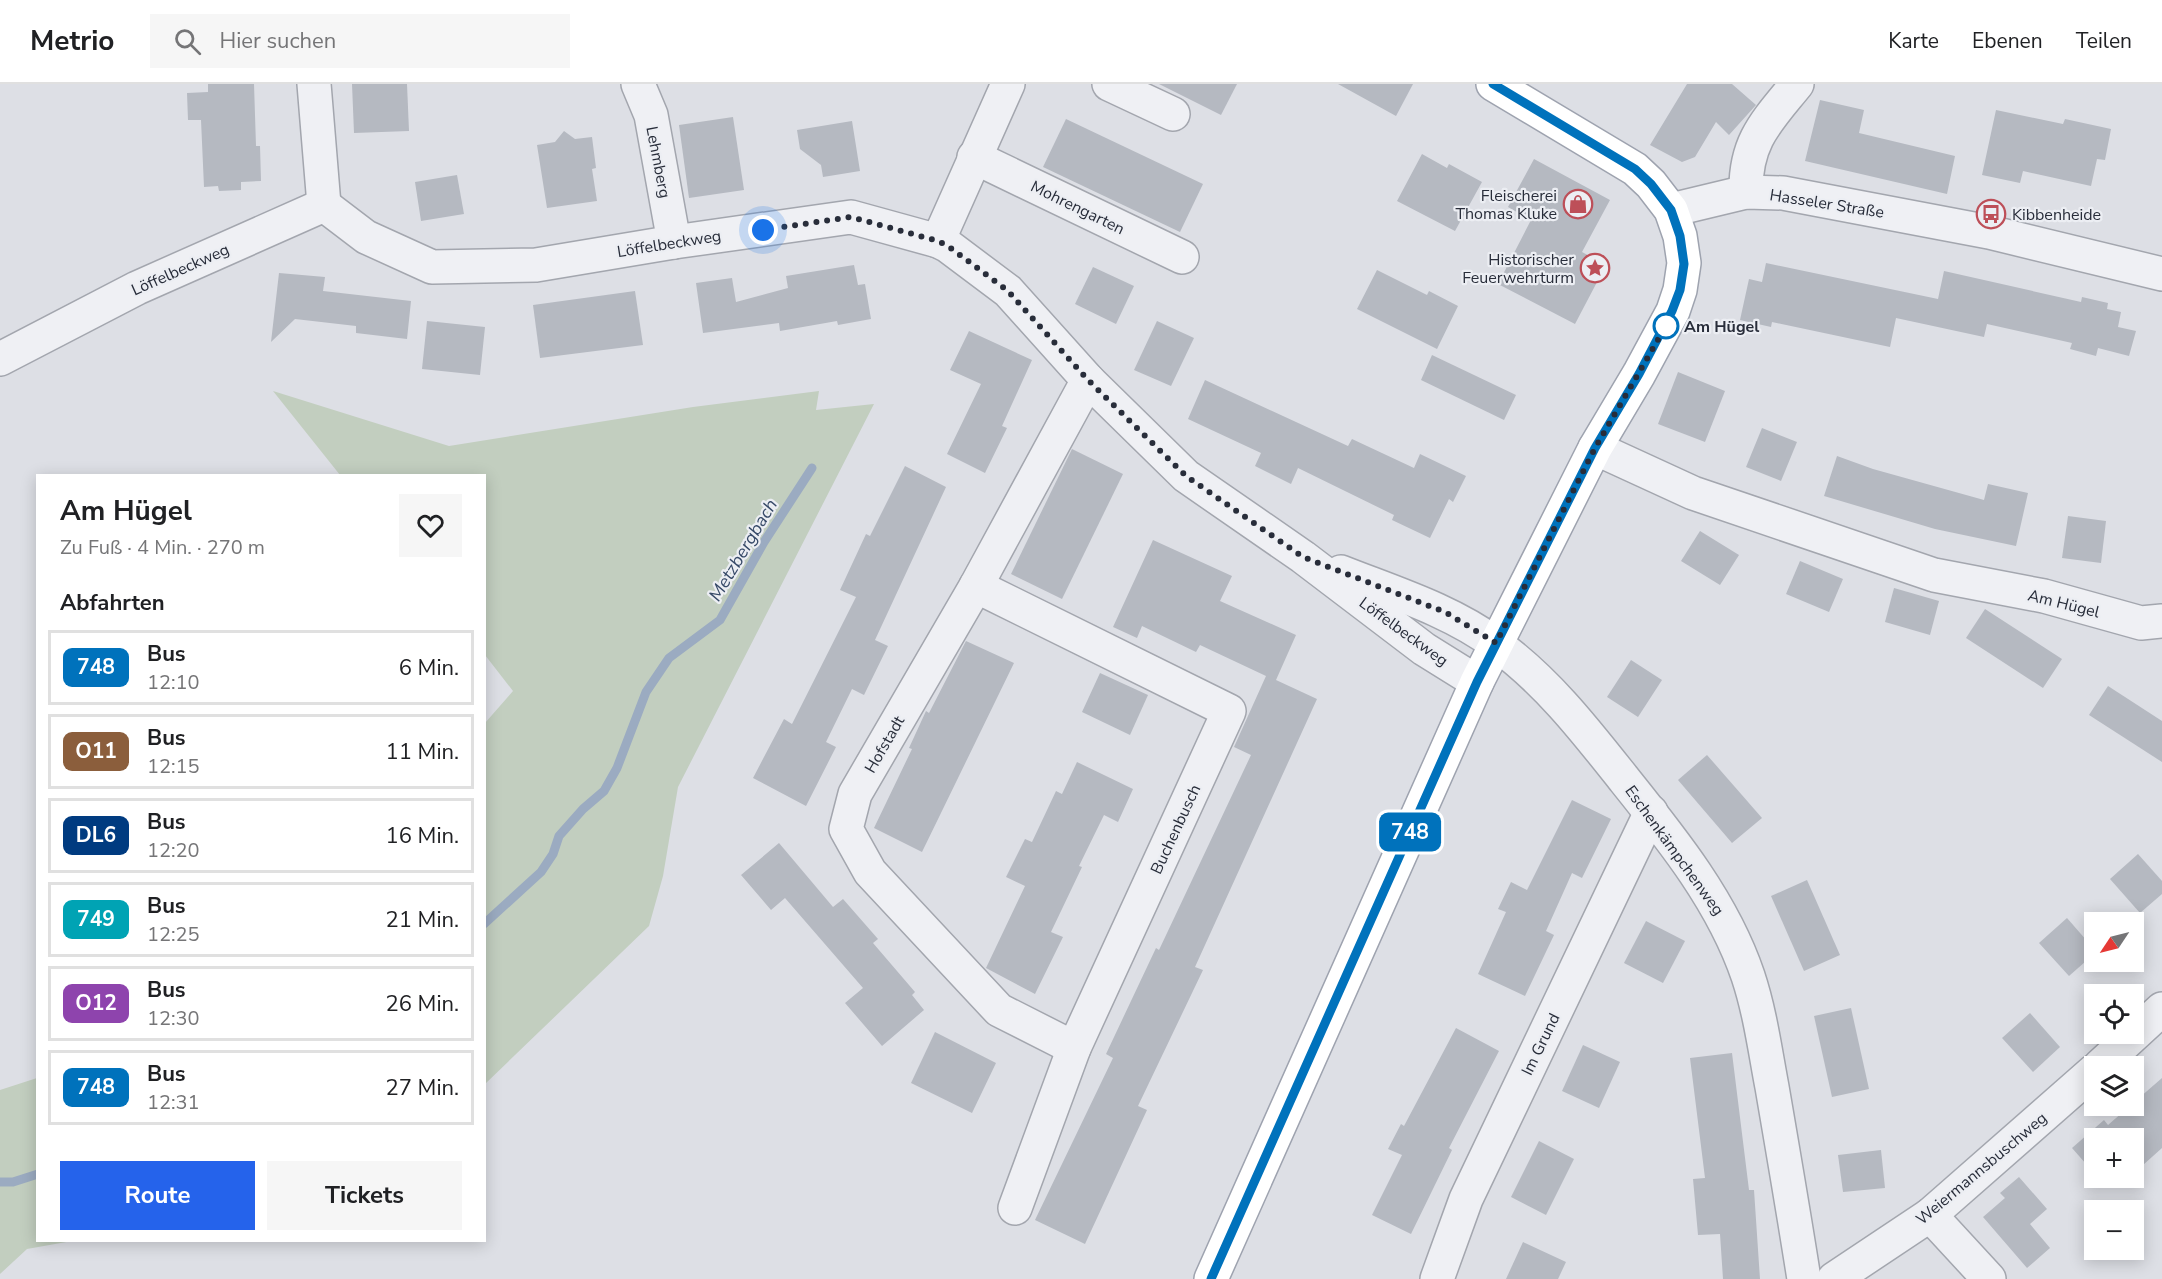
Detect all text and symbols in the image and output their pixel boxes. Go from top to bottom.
search box [150,14,570,68]
text: Metrio [30,22,114,60]
icon: search [171,25,204,58]
text: Hier suchen [219,26,336,56]
text: Karte [1888,27,1939,55]
text: Ebenen [1972,27,2043,55]
text: Teilen [2076,27,2132,55]
street label: Lehmberg [640,124,676,200]
street label: Mohrengarten [1027,176,1128,240]
street label: Hasseler Straße [1768,184,1886,224]
place label: Fleischerei Thomas Kluke [1455,185,1557,225]
shop icon: Fleischerei Thomas Kluke [1562,188,1594,220]
bus stop icon: Kibbenheide [1975,198,2007,230]
place label: Kibbenheide [2012,204,2101,226]
your location [748,215,778,245]
street label: Löffelbeckweg [616,225,723,263]
street label: Löffelbeckweg [128,238,233,301]
place label: Historischer Feuerwehrturm [1462,249,1574,289]
place icon: Historischer Feuerwehrturm [1579,252,1611,284]
marker: Am Hügel [1653,313,1679,339]
place label: Am Hügel [1684,316,1759,338]
text: Am Hügel [60,492,192,530]
button: heart [399,494,462,557]
water label: Metzbergbach [703,494,783,606]
text: Zu Fuß · 4 Min. · 270 m [60,534,265,561]
street label: Am Hügel [2026,584,2102,624]
text: Abfahrten [60,588,165,618]
street label: Löffelbeckweg [1354,592,1452,672]
text: Bus [147,639,186,669]
text: 748 [77,653,115,681]
text: 6 Min. [399,653,459,683]
text: 12:10 [147,669,200,696]
street label: Hofstadt [860,711,910,777]
text: Bus [147,723,186,753]
text: O11 [75,737,117,765]
text: 11 Min. [386,737,459,767]
text: 12:15 [147,753,200,780]
street label: Buchenbusch [1146,781,1206,878]
street label: Eschenkämpchenweg [1620,781,1729,920]
text: Bus [147,807,186,837]
line badge: 748 [1376,812,1444,852]
text: 748 [1391,818,1429,846]
text: DL6 [76,821,116,849]
text: 16 Min. [386,821,459,851]
text: 12:20 [147,837,200,864]
text: Bus [147,891,186,921]
text: 749 [77,905,115,933]
text: 21 Min. [386,905,459,935]
north arrow [2084,912,2144,972]
map controls [2084,912,2144,1260]
text: 12:25 [147,921,200,948]
text: Bus [147,975,186,1005]
button: locate [2084,984,2144,1044]
text: O12 [75,989,117,1017]
text: 26 Min. [386,989,459,1019]
text: 12:30 [147,1005,200,1032]
street label: Im Grund [1516,1010,1565,1079]
button: layers [2084,1056,2144,1116]
text: Bus [147,1059,186,1089]
text: 748 [77,1073,115,1101]
text: 27 Min. [386,1073,459,1103]
text: 12:31 [147,1089,200,1116]
street label: Weiermannsbuschweg [1911,1107,2052,1230]
button: + [2084,1128,2144,1188]
button: Route [60,1161,255,1230]
button: Tickets [267,1161,462,1230]
button: − [2084,1200,2144,1260]

